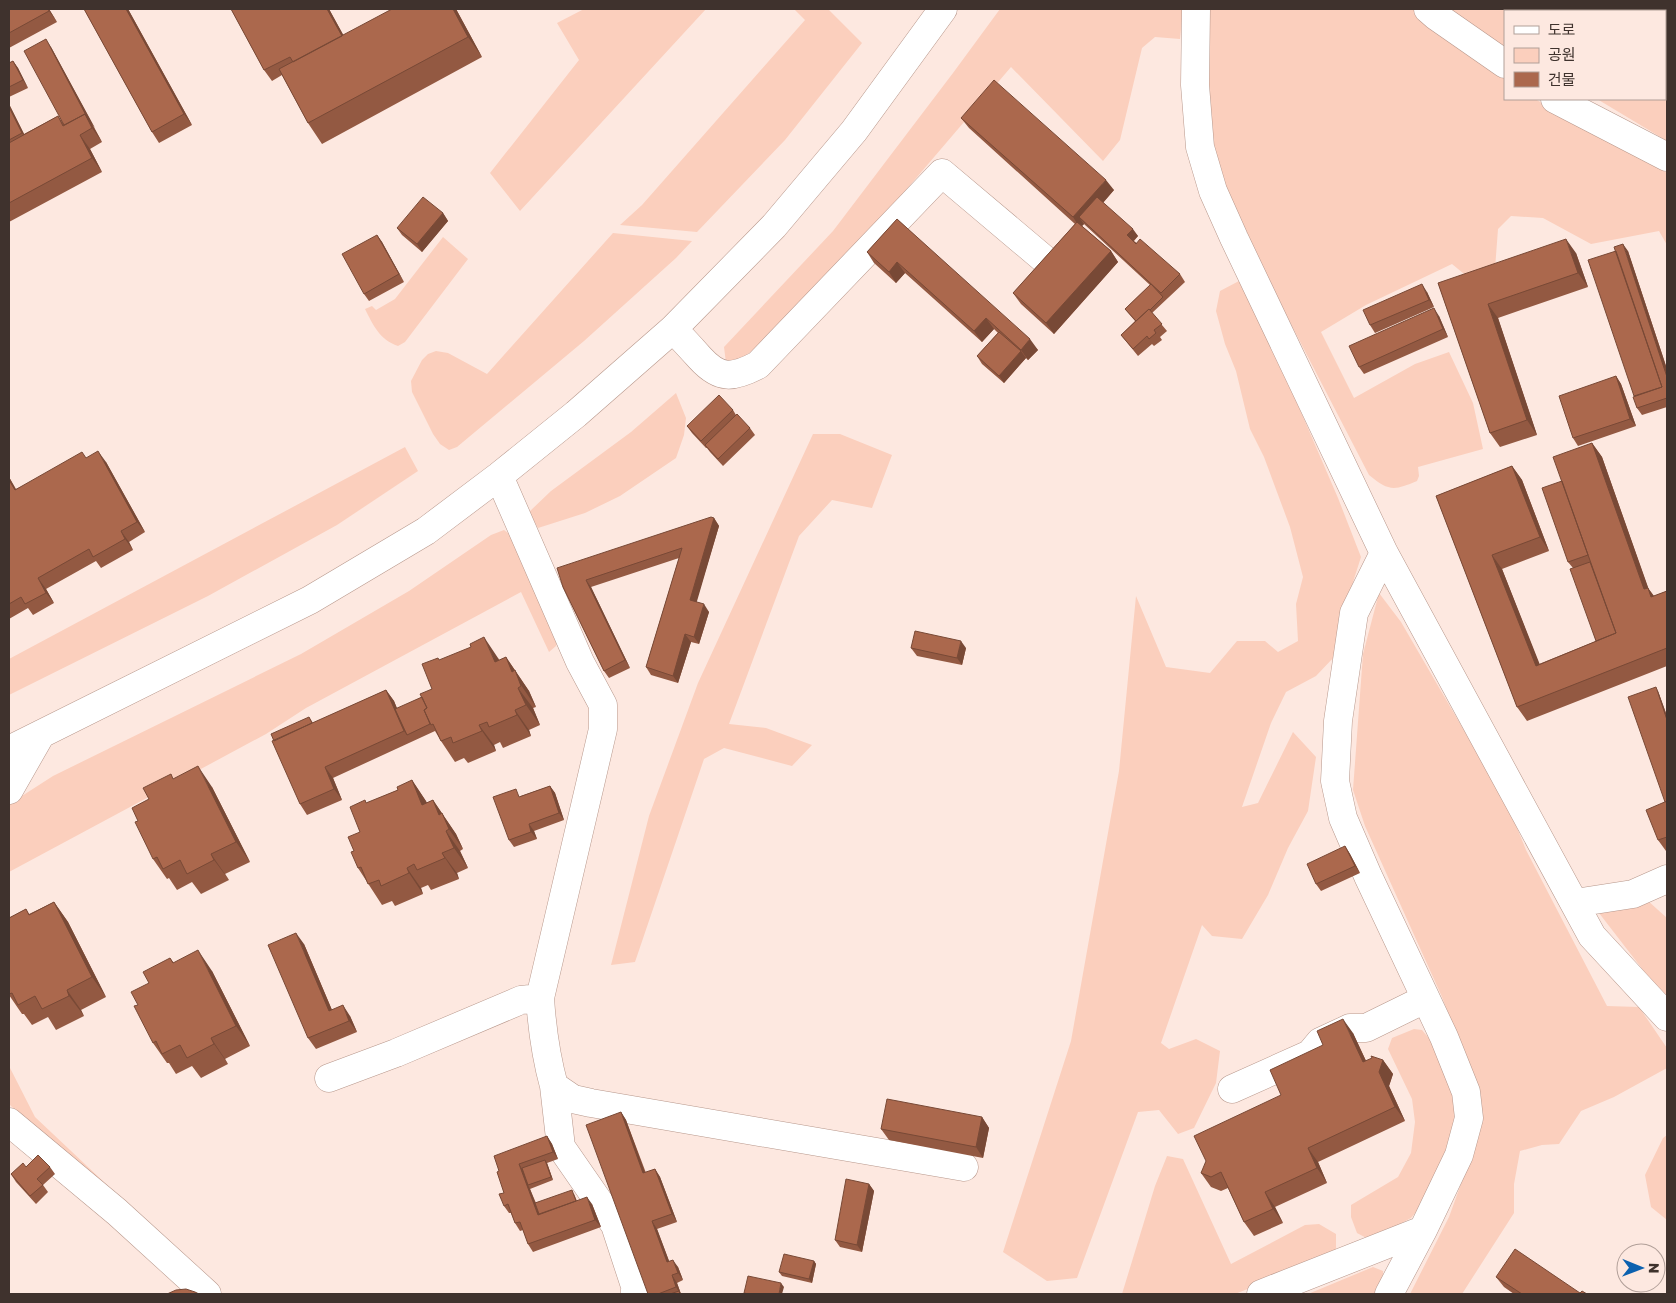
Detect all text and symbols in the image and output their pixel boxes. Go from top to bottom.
legend [1504,10,1666,100]
text: 도로 [1548,20,1576,38]
text: 공원 [1548,45,1576,63]
text: 건물 [1548,70,1576,88]
north arrow [1616,1243,1666,1293]
text: N [1646,1263,1663,1274]

